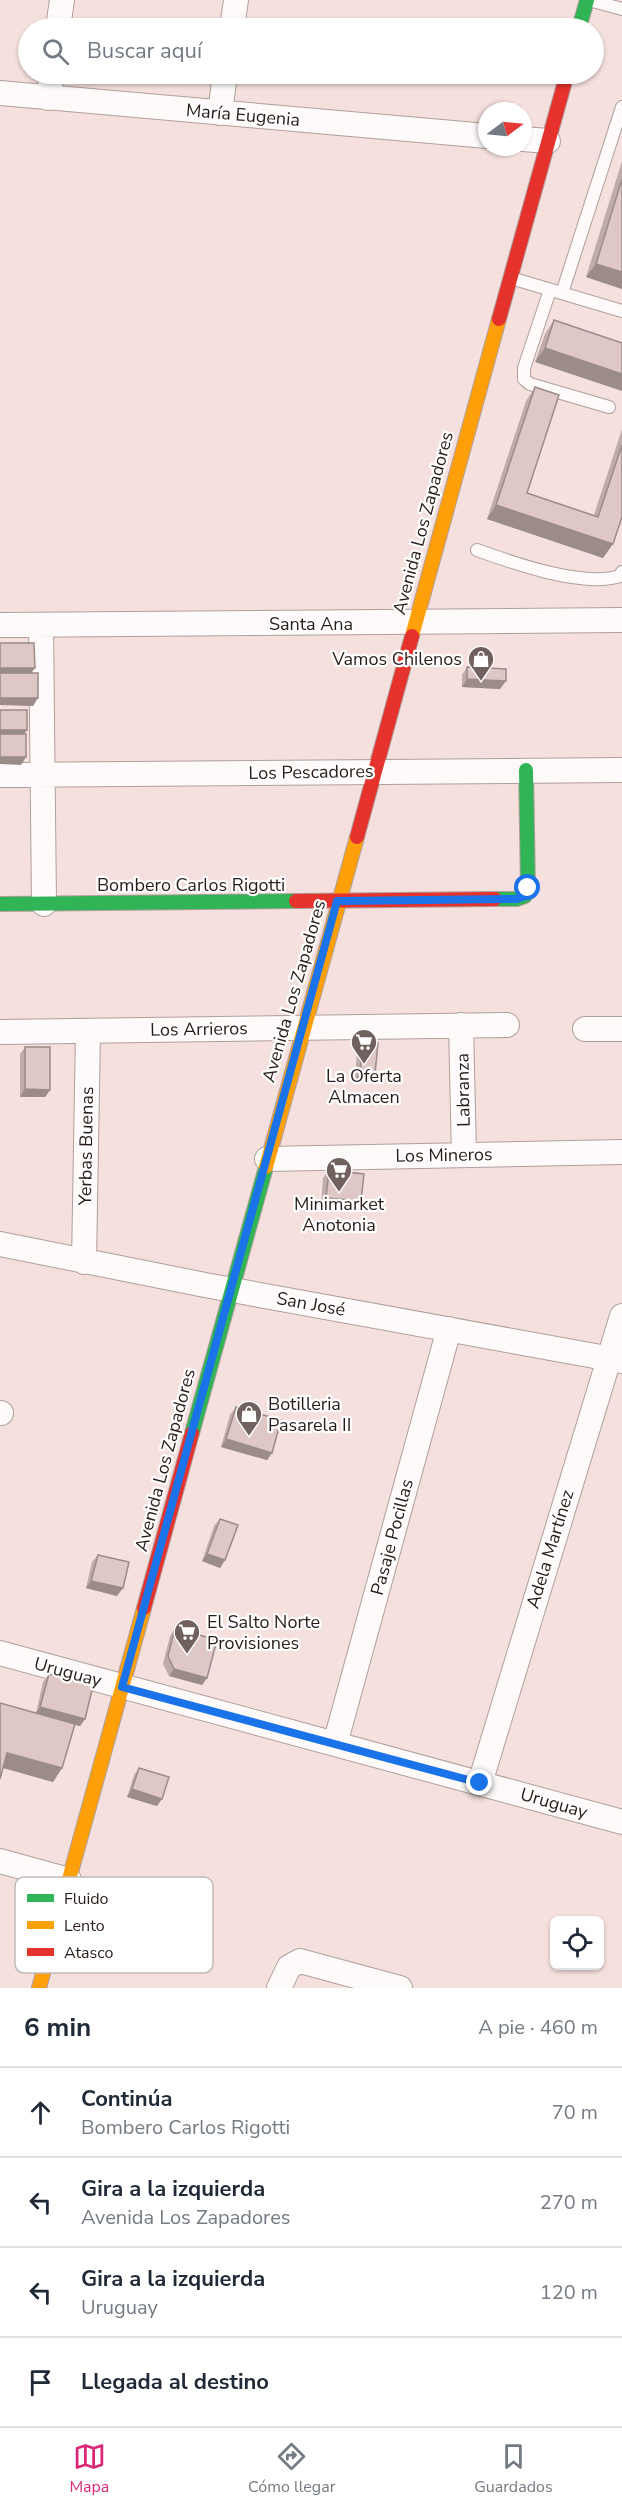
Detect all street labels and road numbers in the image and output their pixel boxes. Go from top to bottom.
street label: María Eugenia [185,98,301,132]
street label: Avenida Los Zapadores [387,429,459,617]
street label: Santa Ana [269,612,353,636]
street label: Los Pescadores [248,759,374,785]
street label: Bombero Carlos Rigotti [97,873,285,897]
street label: Avenida Los Zapadores [256,897,332,1085]
street label: Los Arrieros [150,1016,248,1042]
street label: Labranza [450,1053,476,1127]
street label: Yerbas Buenas [73,1086,99,1207]
street label: Los Mineros [395,1142,493,1168]
street label: San José [275,1286,347,1322]
street label: Avenida Los Zapadores [129,1366,201,1554]
street label: Pasaje Pocillas [365,1476,419,1598]
street label: Adela Martínez [521,1487,579,1611]
street label: Uruguay [32,1651,105,1693]
street label: Uruguay [518,1782,591,1824]

